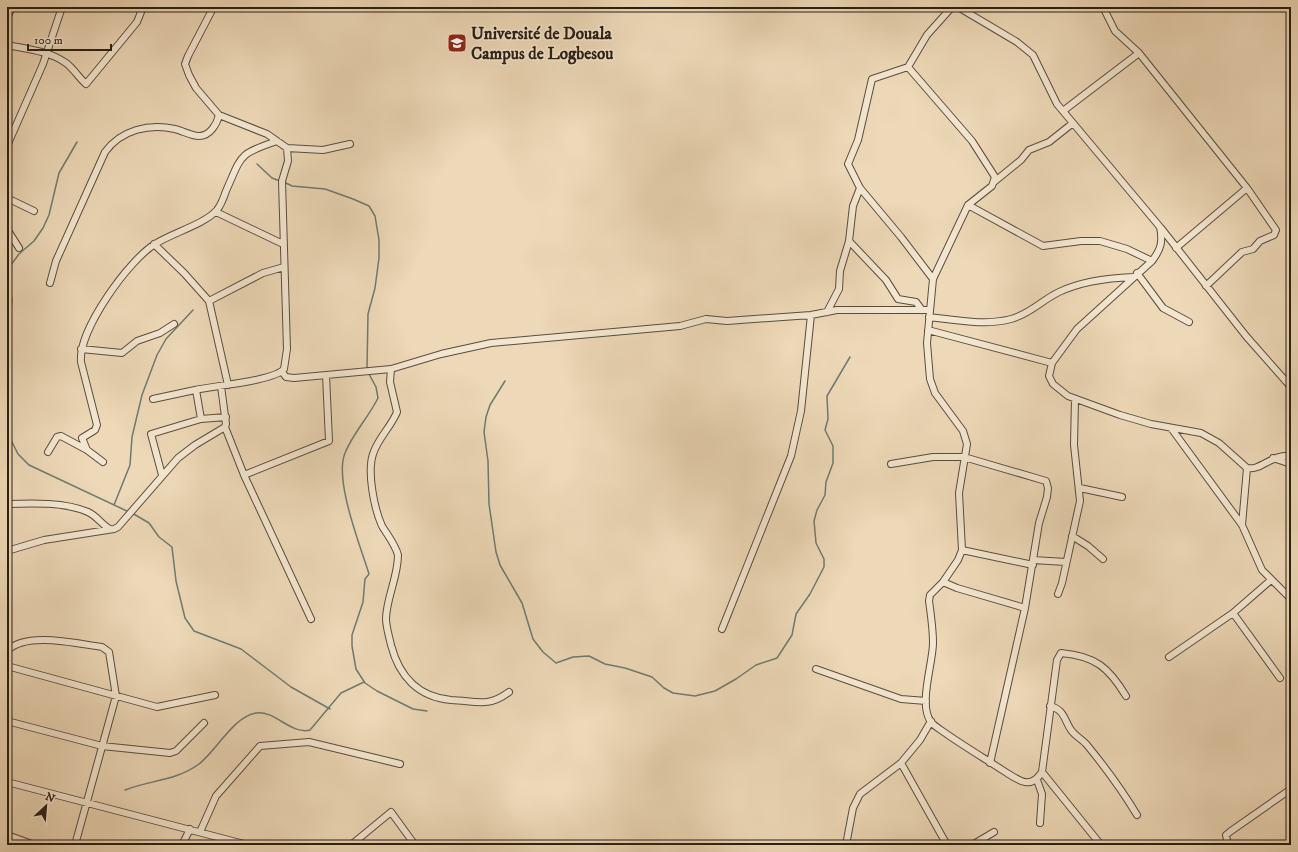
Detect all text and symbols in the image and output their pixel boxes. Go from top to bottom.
place label: Université de Douala Campus de Logbesou [471,23,613,65]
scale bar [28,26,111,52]
school or university icon: Université de Douala Campus de Logbesou [446,32,468,54]
text: 100 m [34,33,63,48]
north arrow [26,786,66,826]
text: N [43,790,57,806]

